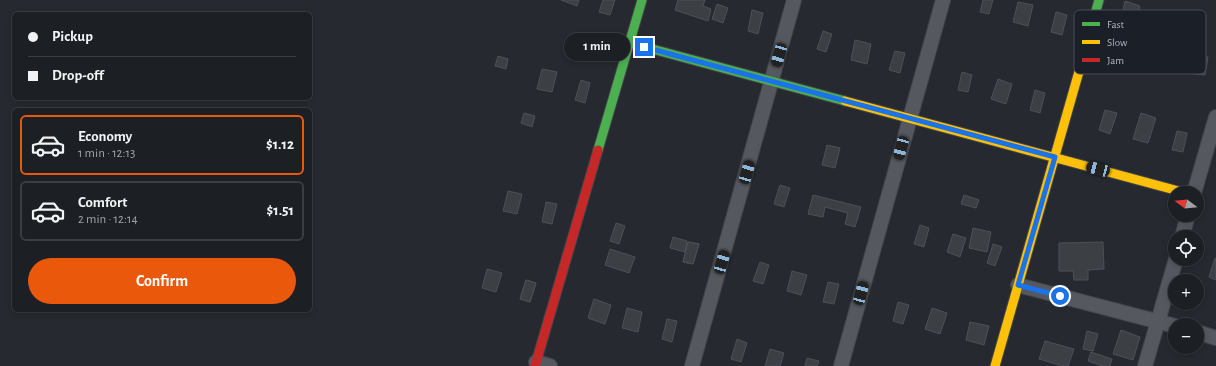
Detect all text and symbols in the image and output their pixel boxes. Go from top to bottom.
legend [1074,10,1206,74]
text: Fast [1107,19,1125,30]
text: Pickup [52,29,93,44]
callout: 1 min [564,33,630,61]
text: Slow [1107,37,1128,48]
route end [635,38,653,56]
text: 1 min [583,40,611,53]
car [770,42,788,68]
text: Jam [1107,55,1124,66]
text: Drop-off [52,68,104,83]
icon: car [30,127,66,163]
text: Economy [78,129,132,144]
car [892,135,910,161]
text: $1.12 [266,137,294,152]
text: 1 min · 12:13 [78,147,135,160]
car [738,159,756,185]
car [1085,160,1111,178]
north arrow [1168,186,1204,222]
map controls [1168,186,1204,354]
icon: car [30,193,66,229]
text: Comfort [78,195,127,210]
text: $1.51 [267,203,294,218]
text: 2 min · 12:14 [78,213,138,226]
button: locate [1168,230,1204,266]
car [713,249,731,275]
button: Confirm [28,258,296,304]
button: + [1168,274,1204,310]
car [852,280,870,306]
route start [1051,287,1069,305]
button: − [1168,318,1204,354]

